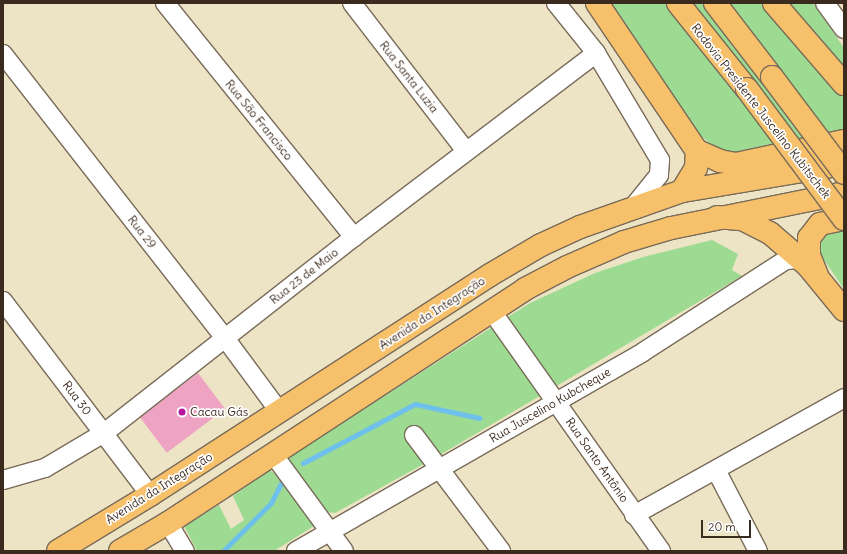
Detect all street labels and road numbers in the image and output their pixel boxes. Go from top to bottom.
street label: Rodovia Presidente Juscelino Kubitschek [688,21,834,201]
street label: Rua Santa Luzia [377,38,441,116]
street label: Rua São Francisco [222,77,296,163]
street label: Rua 29 [125,213,159,251]
street label: Rua 23 de Maio [267,245,341,307]
street label: Avenida da Integração [376,273,488,353]
street label: Rua Juscelino Kubcheque [487,364,613,446]
street label: Rua 30 [60,378,94,418]
street label: Rua Santo Antônio [562,415,632,505]
street label: Avenida da Integração [103,449,215,527]

